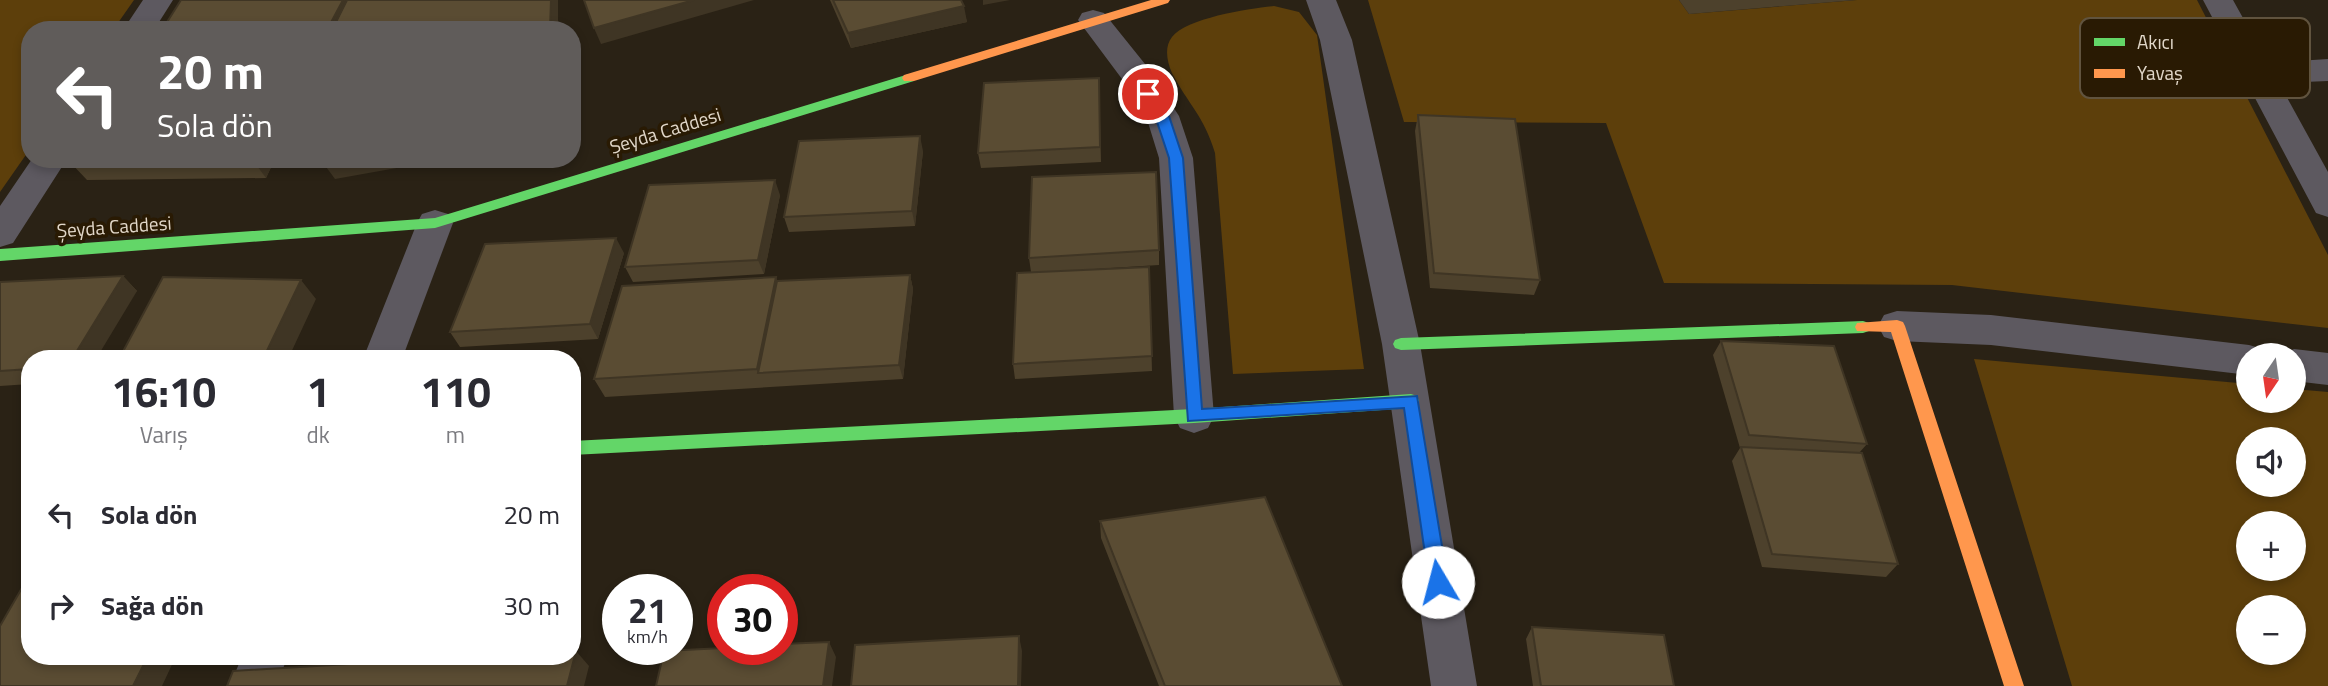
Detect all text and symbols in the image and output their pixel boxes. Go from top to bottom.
legend [2080,18,2310,98]
text: Akıcı [2137,27,2174,56]
text: 20 m [157,33,264,108]
icon: left [42,49,133,140]
text: Yavaş [2137,58,2183,87]
pin [1118,64,1178,124]
icon: arrive [1129,75,1167,113]
street label: Şeyda Caddesi [606,99,724,161]
text: Sola dön [157,101,273,149]
street label: Şeyda Caddesi [56,208,172,244]
north arrow [2236,343,2306,413]
map controls [2236,343,2306,665]
text: 16:10 [111,359,216,423]
text: 1 [306,359,330,423]
text: 110 [420,359,491,423]
text: Varış [140,417,188,452]
text: dk [307,417,330,452]
text: m [446,417,465,452]
button: sound [2236,427,2306,497]
text: Sola dön [101,495,198,534]
text: 20 m [503,495,560,534]
icon: left [42,496,80,534]
button: + [2236,511,2306,581]
position arrow [1401,545,1475,619]
speed limit sign: 30 [707,574,798,665]
text: 21 [628,583,667,637]
text: Sağa dön [101,586,204,625]
text: 30 m [503,586,560,625]
icon: right [42,587,80,625]
button: − [2236,595,2306,665]
text: km/h [627,623,668,650]

